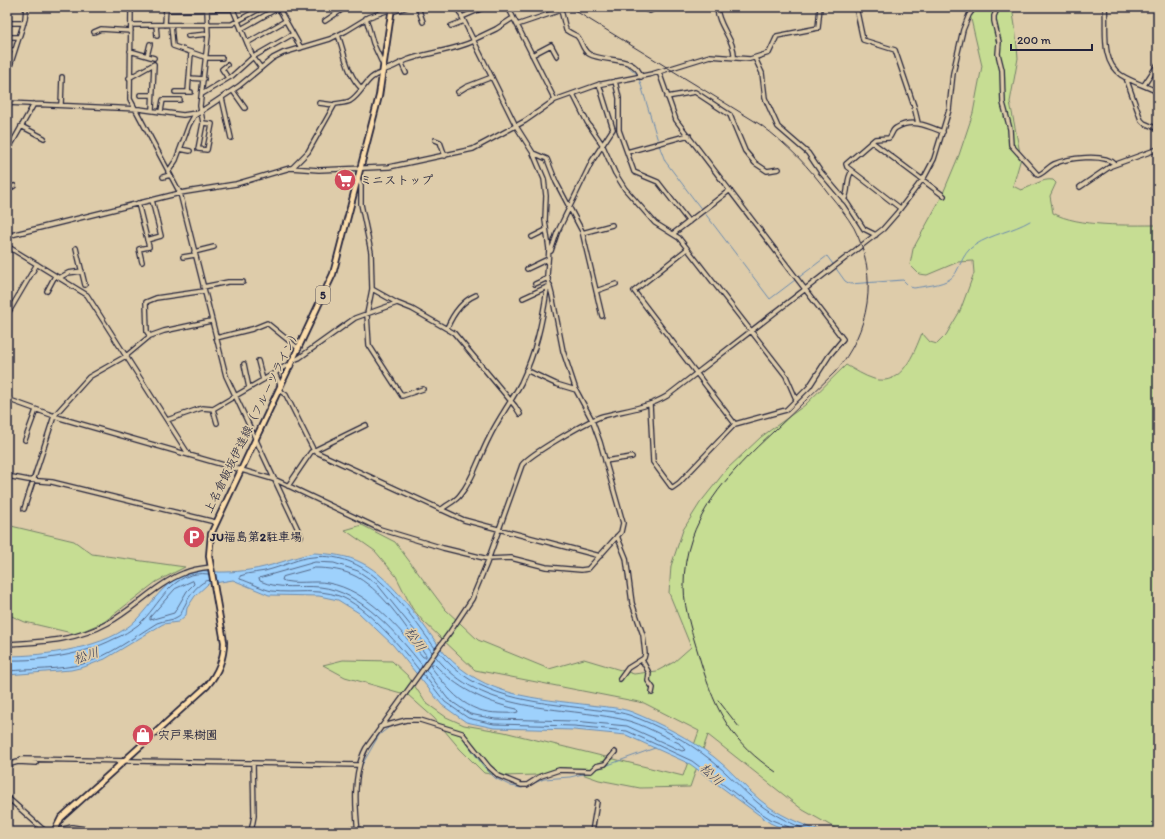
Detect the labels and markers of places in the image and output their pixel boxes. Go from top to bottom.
supermarket icon: ミニストップ [332,167,358,193]
place label: ミニストップ [360,173,433,187]
parking icon: JU福島第2駐車場 [181,524,207,550]
place label: JU福島第2駐車場 [209,530,302,544]
shop icon: 宍戸果樹園 [130,722,156,748]
place label: 宍戸果樹園 [158,728,218,742]

